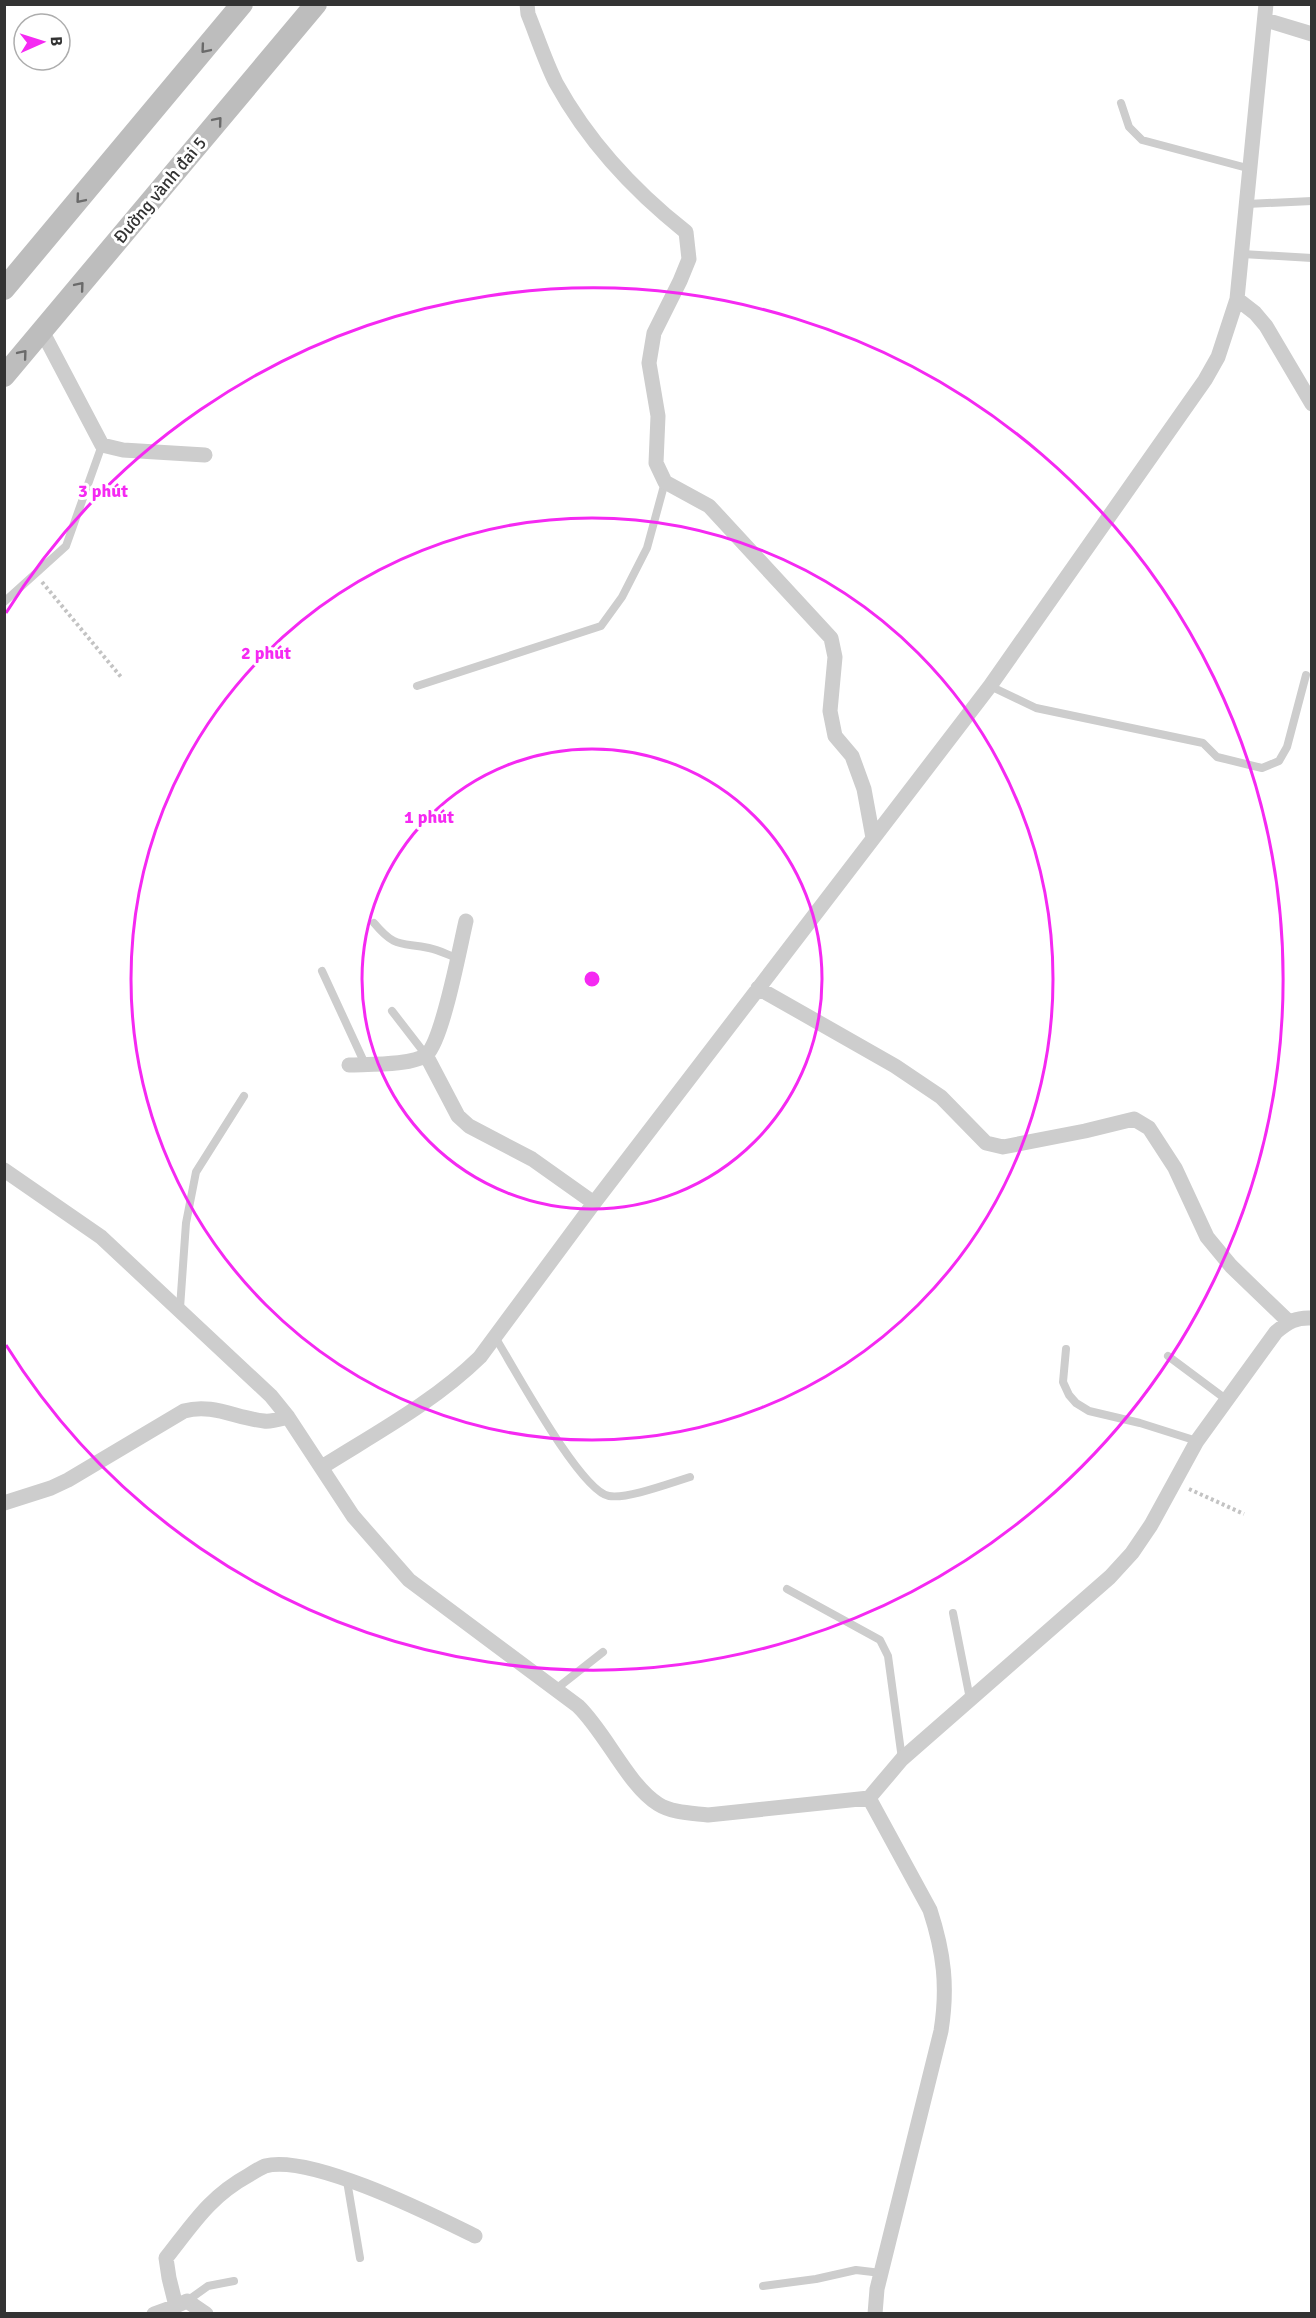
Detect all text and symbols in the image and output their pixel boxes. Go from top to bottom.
north arrow [12,12,72,72]
text: B [46,36,66,47]
one-way arrow [201,42,212,53]
one-way arrow [211,117,222,128]
street label: Đường vành đai 5 [109,132,211,248]
one-way arrow [76,192,87,203]
one-way arrow [73,282,84,293]
one-way arrow [16,350,27,361]
text: 3 phút [78,480,128,502]
text: 2 phút [241,642,291,664]
text: 1 phút [404,806,454,828]
centre of rings [582,969,602,989]

